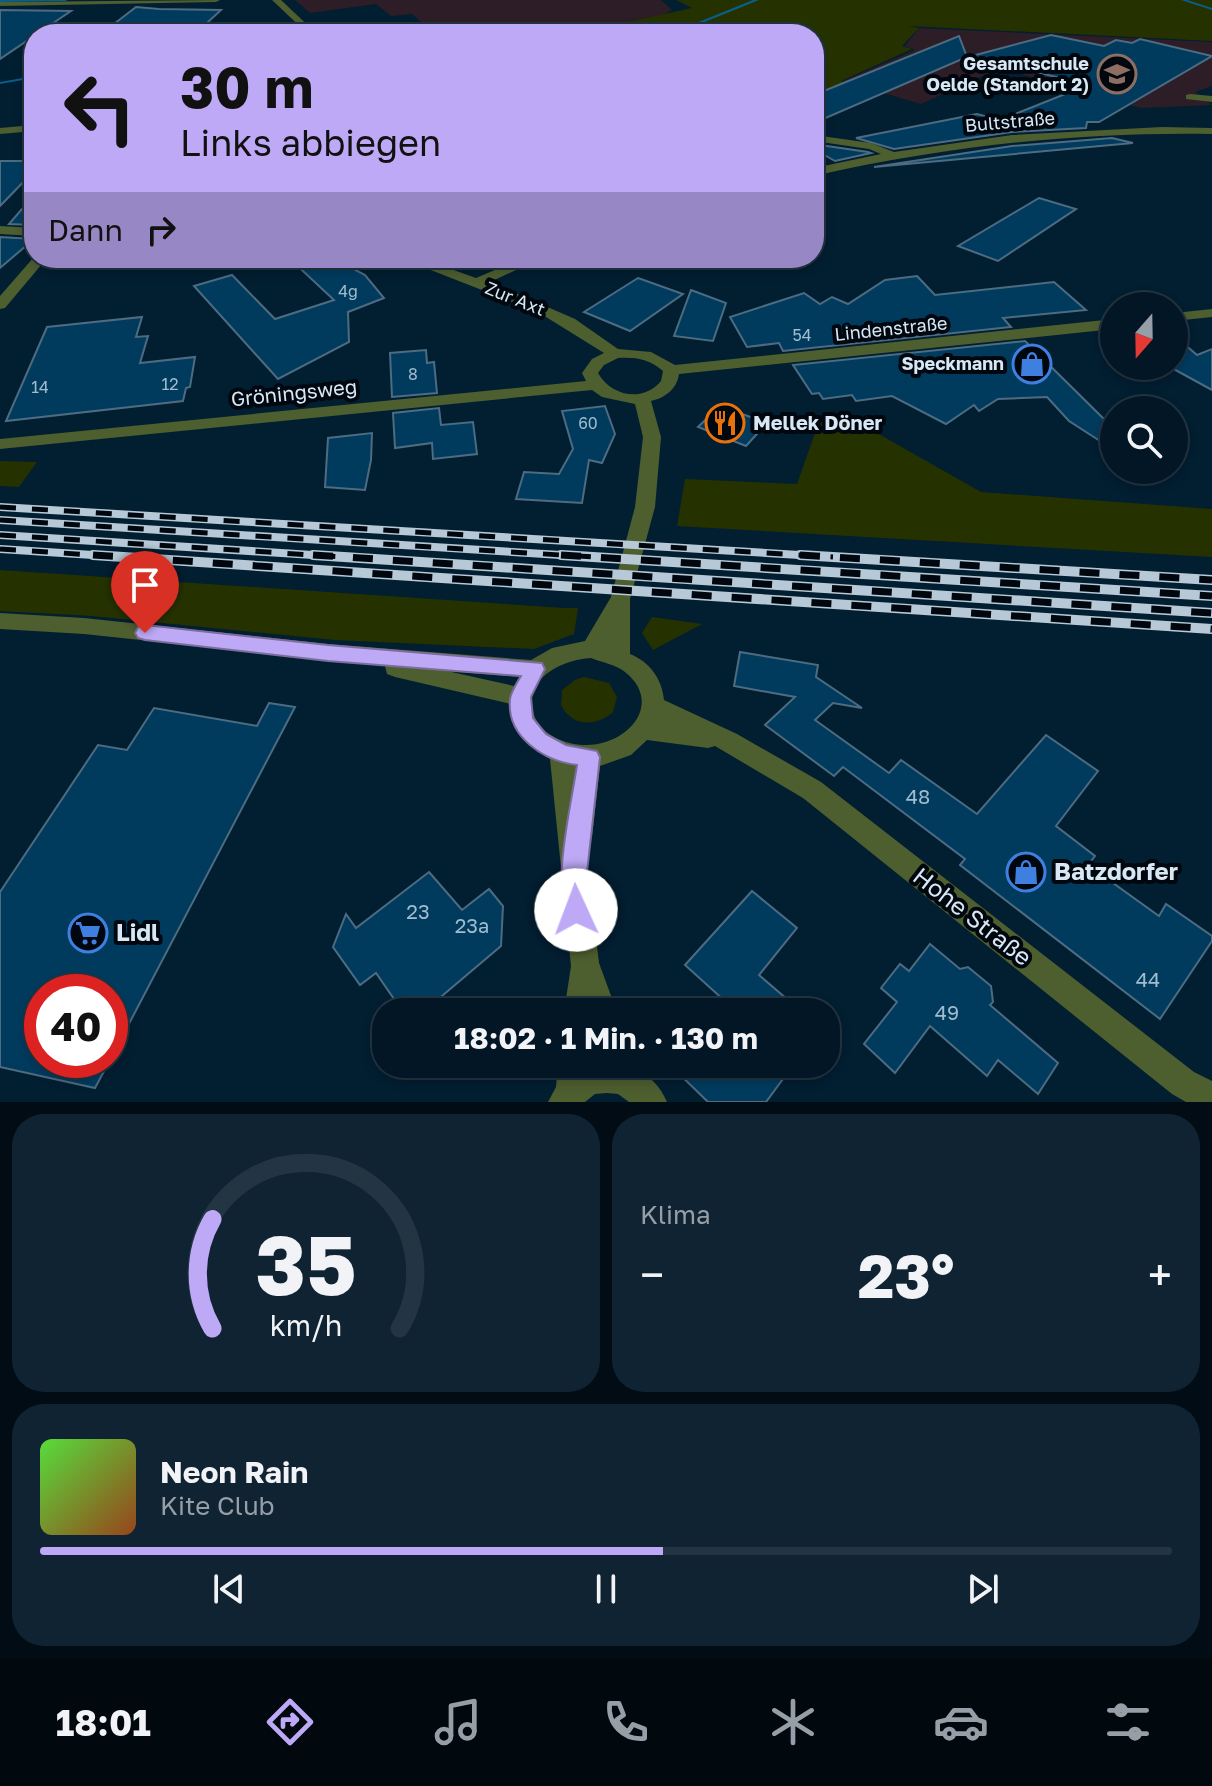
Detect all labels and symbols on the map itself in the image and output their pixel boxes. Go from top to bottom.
place label: Gesamtschule Oelde (Standort 2) [926,52,1089,95]
school or university icon: Gesamtschule Oelde (Standort 2) [1096,53,1138,95]
street label: Bultstraße [964,106,1056,136]
street label: Zur Axt [482,276,549,320]
house number: 4g [338,281,358,301]
north arrow [1100,292,1188,380]
street label: Lindenstraße [833,311,948,345]
house number: 54 [792,325,812,345]
shop icon: Speckmann [1011,343,1053,385]
place label: Speckmann [901,352,1004,374]
house number: 8 [408,364,418,384]
street label: Gröningsweg [230,373,358,411]
house number: 12 [161,374,179,394]
house number: 14 [31,377,49,397]
restaurant icon: Mellek Döner [704,402,746,444]
place label: Mellek Döner [753,410,882,434]
house number: 60 [578,413,598,433]
pin [111,551,179,633]
house number: 48 [906,784,930,808]
shop icon: Batzdorfer [1005,851,1047,893]
place label: Batzdorfer [1054,856,1178,885]
street label: Hohe Straße [908,861,1038,971]
position arrow [534,868,618,952]
house number: 23 [406,899,430,923]
supermarket icon: Lidl [67,912,109,954]
house number: 23a [455,913,489,937]
place label: Lidl [116,917,159,946]
house number: 44 [1136,967,1160,991]
speed limit sign: 40 [24,974,128,1078]
house number: 49 [935,1000,959,1024]

